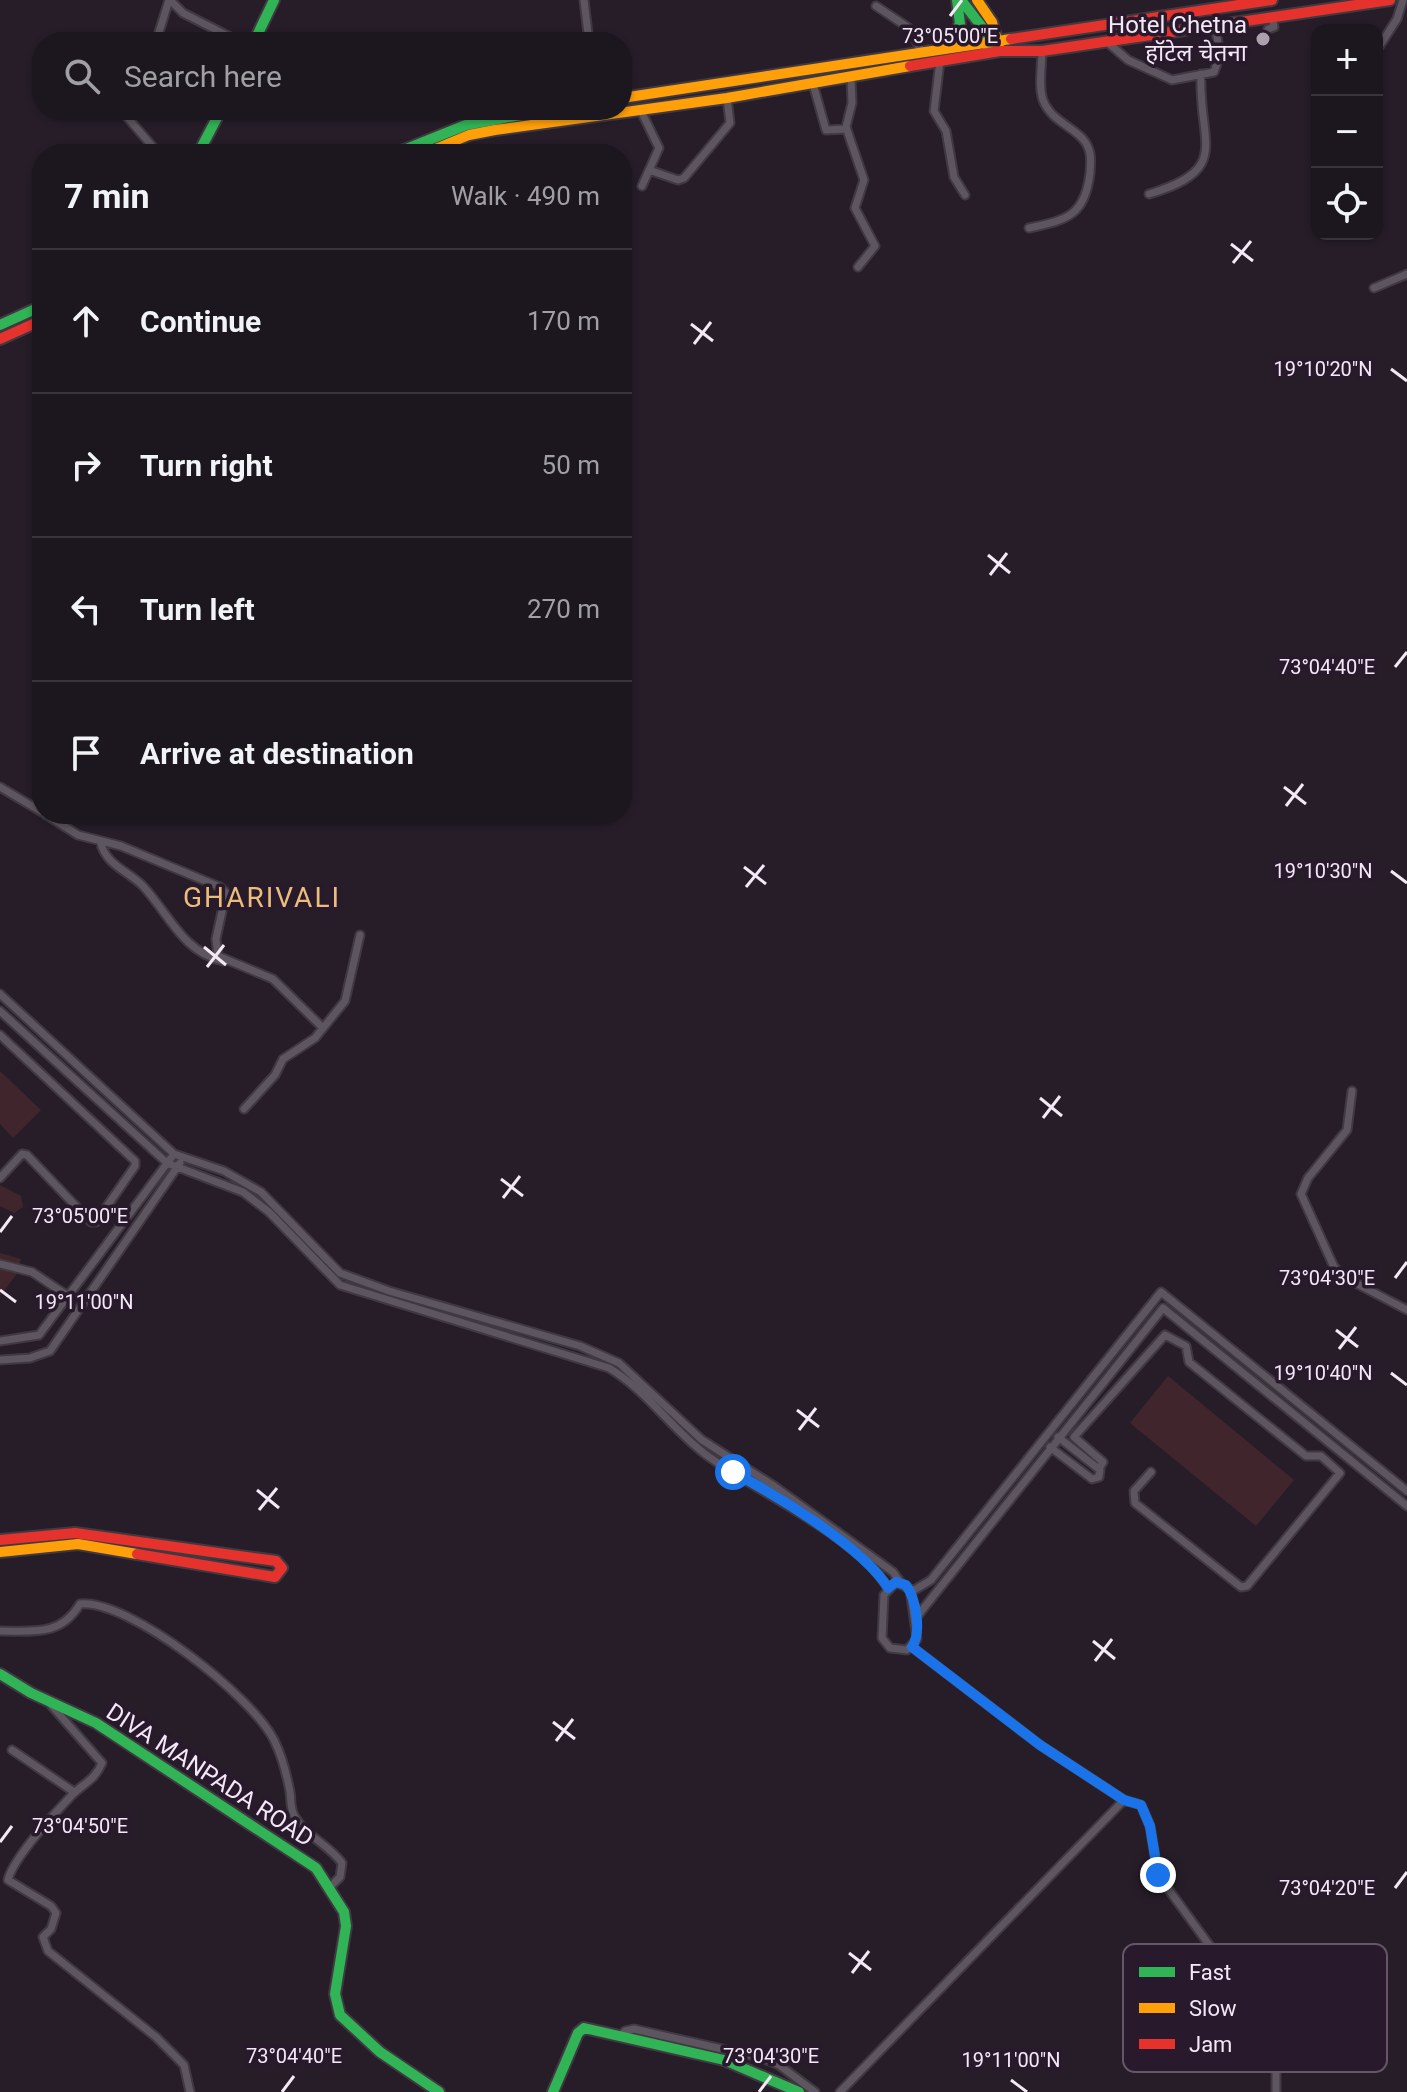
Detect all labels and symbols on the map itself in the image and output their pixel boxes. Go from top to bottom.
place label: Hotel Chetna हॉटेल चेतना [1108,11,1248,67]
text: 73°05'00"E [902,24,998,48]
marker: Hotel Chetna हॉटेल चेतना [1254,30,1272,48]
text: 19°10'20"N [1273,357,1373,381]
text: 73°04'40"E [1279,655,1375,679]
text: 19°10'30"N [1273,859,1373,883]
district label: GHARIVALI [183,881,341,914]
text: 73°05'00"E [32,1204,128,1228]
text: 73°04'30"E [1279,1266,1375,1290]
text: 19°11'00"N [34,1290,134,1314]
text: 19°10'40"N [1273,1361,1373,1385]
route start [715,1454,751,1490]
street label: DIVA MANPADA ROAD [101,1698,319,1852]
text: 73°04'50"E [32,1814,128,1838]
route end [1140,1857,1176,1893]
text: 73°04'20"E [1279,1876,1375,1900]
legend [1123,1944,1387,2072]
text: Fast [1189,1960,1231,1985]
text: Slow [1189,1996,1237,2021]
text: Jam [1189,2032,1232,2057]
text: 73°04'40"E [246,2044,342,2068]
text: 73°04'30"E [723,2044,819,2068]
text: 19°11'00"N [961,2048,1061,2072]

